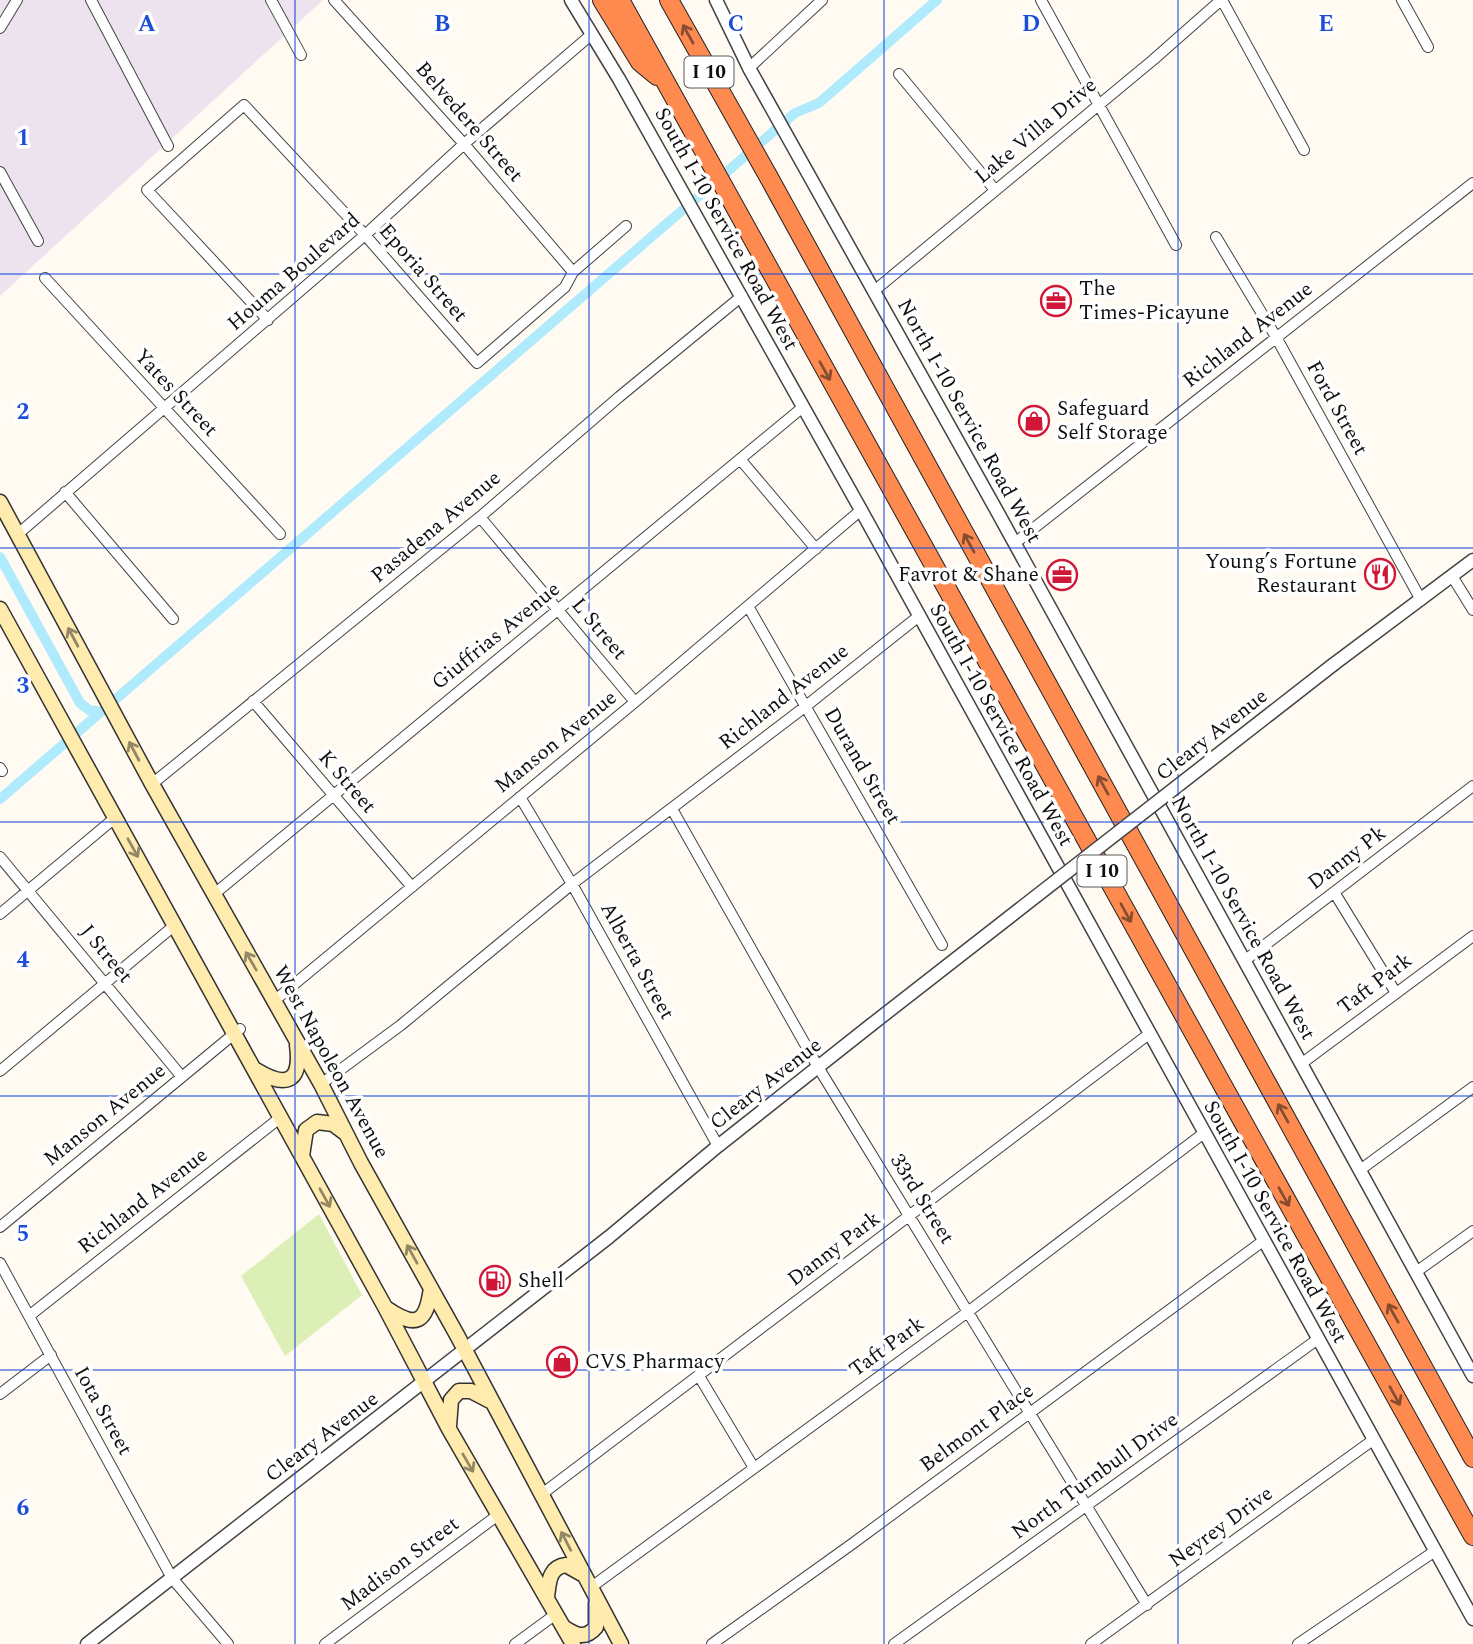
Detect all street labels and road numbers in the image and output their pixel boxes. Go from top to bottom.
street label: Belvedere Street [407,54,531,190]
road number: I 10 [684,57,734,88]
street label: Lake Villa Drive [968,70,1104,192]
street label: South I-10 Service Road West [646,102,806,356]
street label: Houma Boulevard [220,205,368,339]
street label: Eporia Street [371,216,475,330]
street label: Richland Avenue [1176,274,1320,396]
street label: North I-10 Service Road West [888,293,1050,549]
street label: Yates Street [126,342,226,444]
street label: Ford Street [1298,355,1376,461]
street label: Pasadena Avenue [364,463,508,591]
street label: Giuffrias Avenue [425,574,567,698]
street label: L Street [563,591,635,667]
street label: South I-10 Service Road West [921,598,1081,852]
street label: Richland Avenue [712,636,856,758]
street label: Cleary Avenue [1149,681,1275,789]
street label: Manson Avenue [488,682,624,802]
street label: Durand Street [815,701,909,831]
street label: K Street [310,743,384,821]
street label: North I-10 Service Road West [1162,790,1324,1046]
street label: Danny Pk [1301,818,1393,898]
road number: I 10 [1078,856,1126,886]
street label: Alberta Street [591,896,683,1026]
street label: J Street [72,917,140,991]
street label: Taft Park [1331,945,1419,1023]
street label: West Napoleon Avenue [265,960,397,1164]
street label: Cleary Avenue [703,1030,829,1138]
street label: Manson Avenue [37,1055,173,1175]
street label: South I-10 Service Road West [1195,1095,1355,1349]
street label: Richland Avenue [71,1140,215,1262]
street label: 33rd Street [882,1148,962,1250]
street label: Danny Park [781,1203,888,1295]
street label: Taft Park [843,1308,932,1385]
street label: Iota Street [65,1361,141,1461]
street label: Belmont Place [913,1375,1041,1481]
street label: Cleary Avenue [258,1384,386,1490]
street label: North Turnbull Drive [1005,1404,1185,1548]
street label: Neyrey Drive [1162,1478,1280,1576]
street label: Madison Street [334,1509,466,1619]

